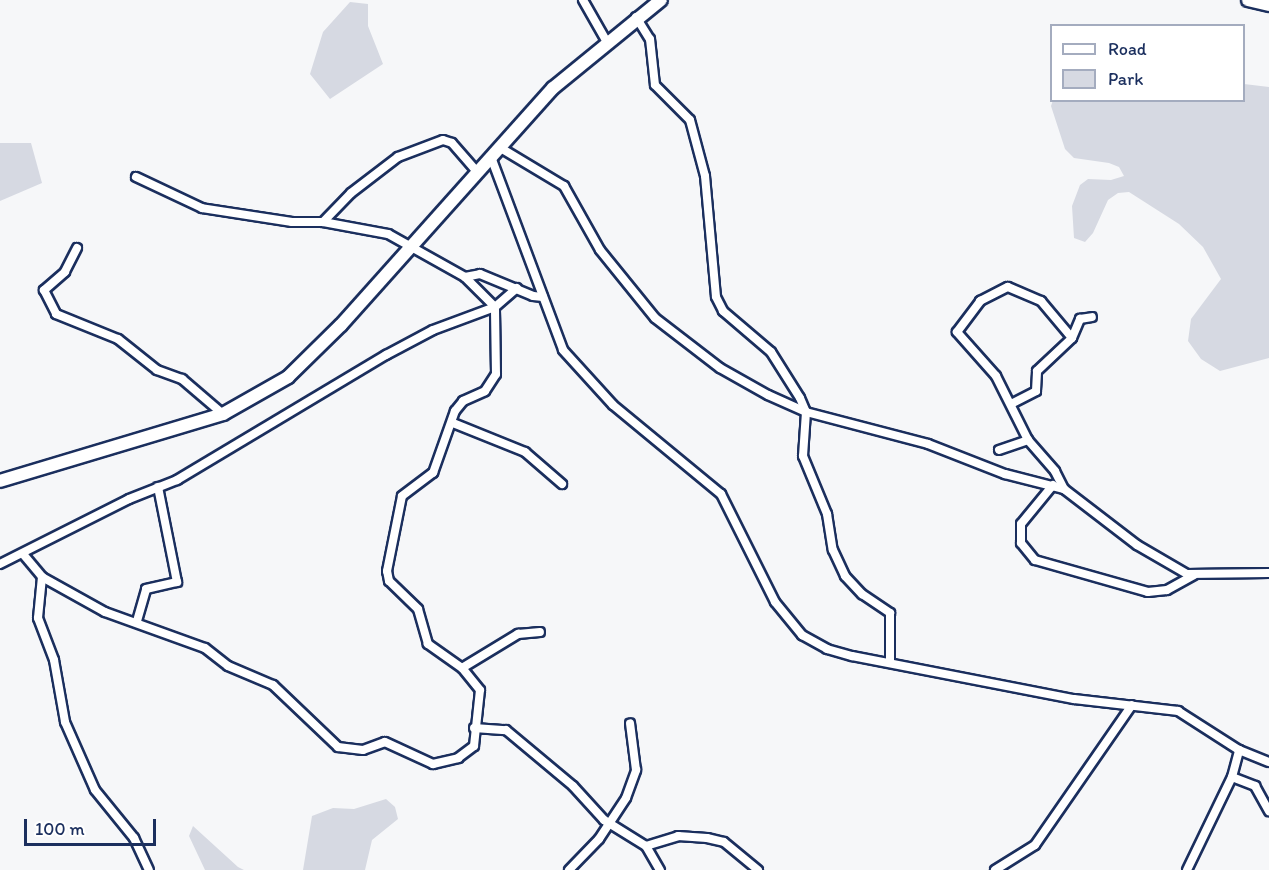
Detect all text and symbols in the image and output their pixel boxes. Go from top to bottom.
legend [1050,24,1245,102]
text: Road [1108,38,1147,60]
text: Park [1108,68,1143,90]
scale bar [27,807,159,845]
text: 100 m [35,818,85,840]

